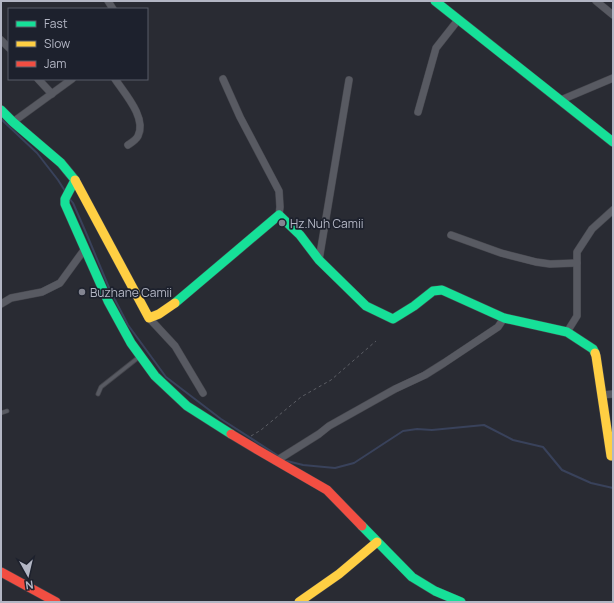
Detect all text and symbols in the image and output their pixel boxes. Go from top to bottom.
legend [8,8,148,80]
text: Fast [44,15,68,32]
text: Slow [44,35,70,52]
text: Jam [44,55,66,72]
place label: Hz.Nuh Camii [290,215,364,232]
marker: Hz.Nuh Camii [277,218,287,228]
place label: Buzhane Camii [90,284,172,301]
marker: Buzhane Camii [77,287,87,297]
north arrow [8,555,48,595]
text: N [24,577,34,593]

